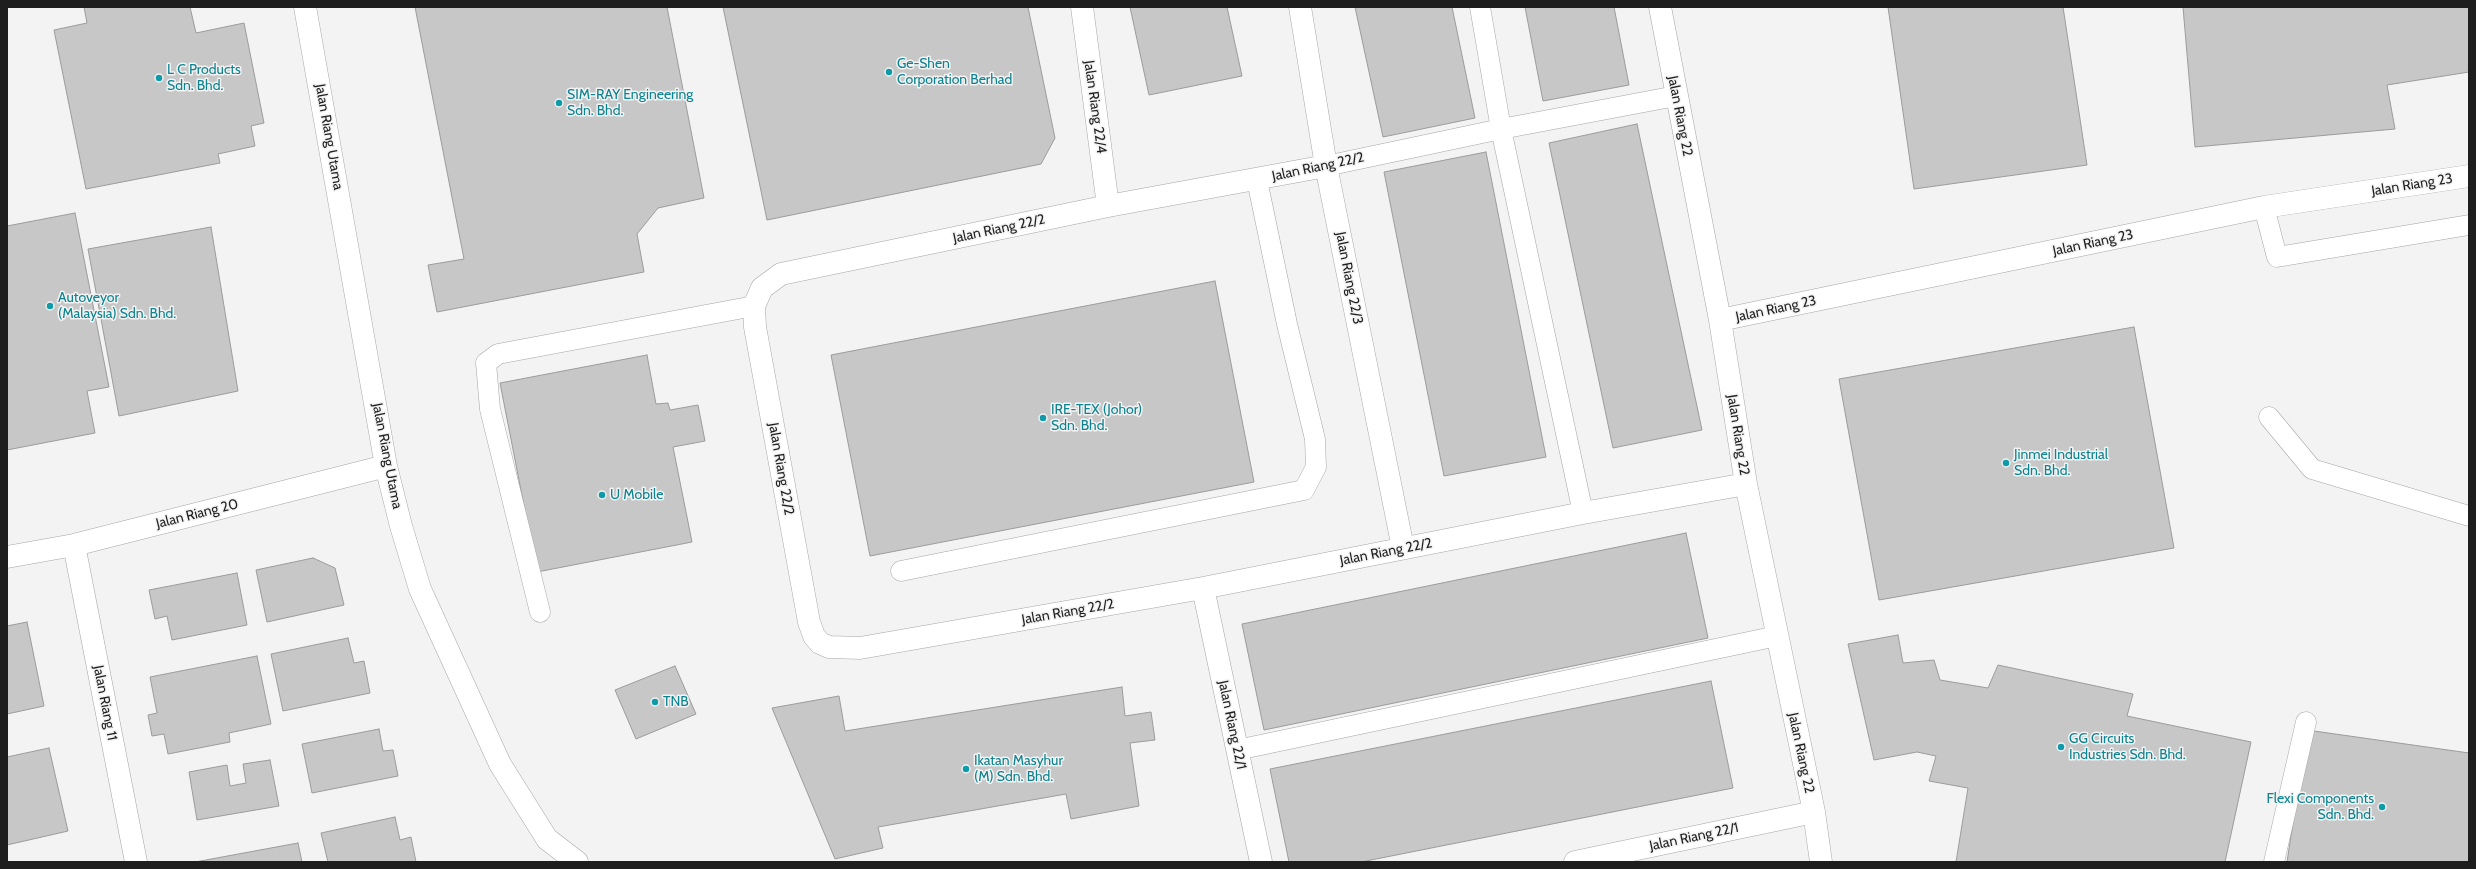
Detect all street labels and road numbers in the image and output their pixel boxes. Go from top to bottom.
street label: Jalan Riang 22/4 [1080,59,1110,155]
street label: Jalan Riang 22 [1664,74,1696,158]
street label: Jalan Riang Utama [311,83,347,191]
street label: Jalan Riang 22/2 [1270,149,1366,185]
street label: Jalan Riang 23 [2370,170,2454,200]
street label: Jalan Riang 22/2 [951,211,1047,247]
street label: Jalan Riang 23 [2051,226,2135,260]
street label: Jalan Riang 22/3 [1332,230,1366,326]
street label: Jalan Riang 23 [1734,292,1818,326]
street label: Jalan Riang 22 [1723,393,1753,477]
street label: Jalan Riang Utama [368,402,406,510]
street label: Jalan Riang 22/2 [765,421,797,517]
street label: Jalan Riang 20 [154,496,240,532]
street label: Jalan Riang 22/2 [1338,535,1434,569]
street label: Jalan Riang 22/2 [1020,596,1116,628]
street label: Jalan Riang 11 [89,664,121,742]
street label: Jalan Riang 22/1 [1214,679,1250,771]
street label: Jalan Riang 22 [1784,711,1818,795]
street label: Jalan Riang 22/1 [1648,819,1740,855]

